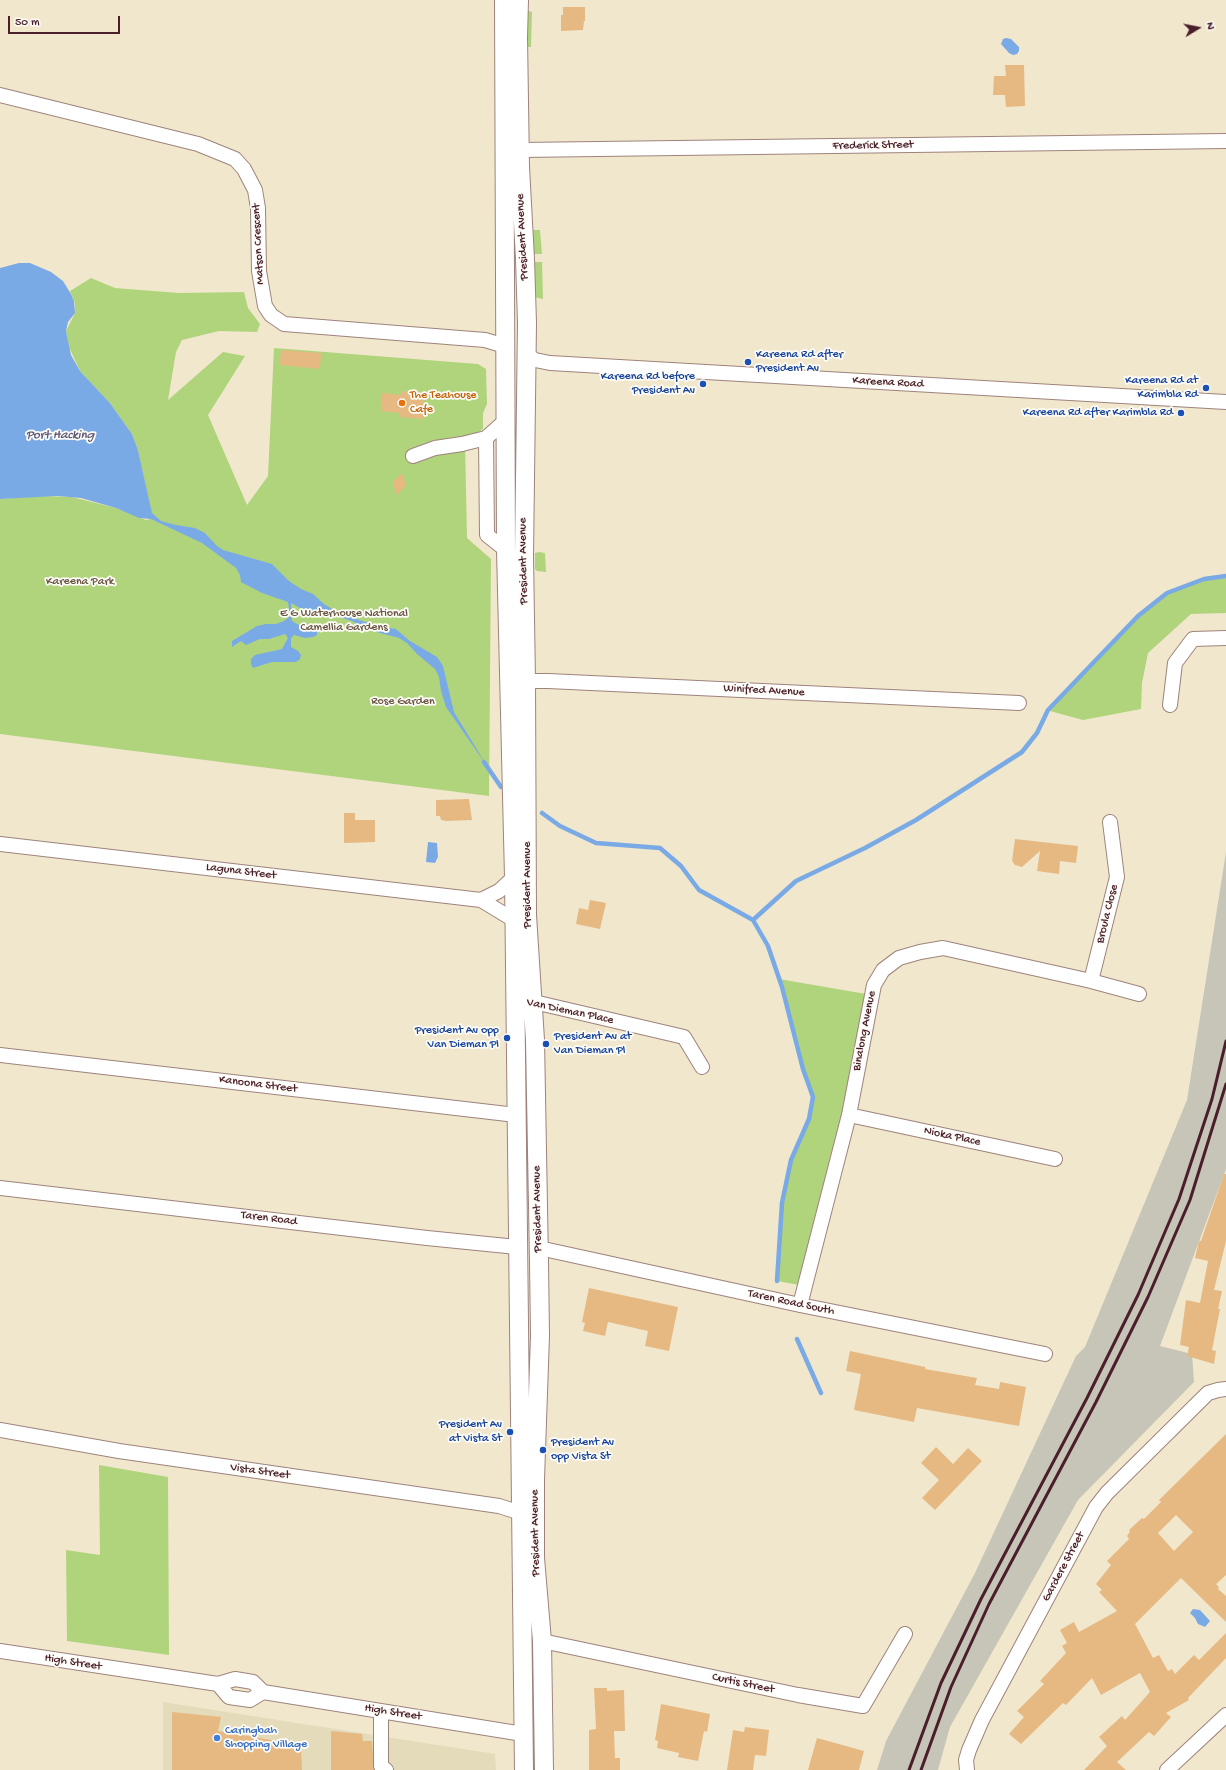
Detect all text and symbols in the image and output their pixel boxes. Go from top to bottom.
scale bar [10,8,122,34]
north arrow [1178,8,1218,48]
text: 50 m [15,16,40,30]
text: N [1203,21,1216,30]
street label: Frederick Street [832,138,914,154]
street label: President Avenue [514,193,532,281]
street label: Matson Crescent [250,203,268,285]
place label: Kareena Rd after President Av [756,348,843,376]
marker: Kareena Rd after President Av [743,357,753,367]
place label: Kareena Rd before President Av [601,370,695,398]
street label: Kareena Road [852,374,924,392]
place label: Kareena Rd at Karimbla Rd [1125,374,1198,402]
marker: Kareena Rd before President Av [698,379,708,389]
marker: Kareena Rd at Karimbla Rd [1201,383,1211,393]
place label: The Teahouse Cafe [410,389,476,417]
marker: The Teahouse Cafe [397,398,407,408]
place label: Kareena Rd after Karimbla Rd [1023,406,1173,420]
marker: Kareena Rd after Karimbla Rd [1176,408,1186,418]
water label: Port Hacking [26,428,94,444]
street label: President Avenue [516,517,532,605]
park label: Kareena Park [46,575,114,589]
park label: E G Waterhouse National Camellia Gardens [280,607,408,635]
street label: Winifred Avenue [723,682,805,700]
park label: Rose Garden [371,695,435,709]
street label: President Avenue [521,842,535,928]
street label: Laguna Street [205,861,277,883]
street label: Broula Close [1094,883,1122,945]
street label: Binalong Avenue [850,990,880,1072]
street label: Van Dieman Place [525,996,615,1028]
place label: President Av opp Van Dieman Pl [415,1024,499,1052]
place label: President Av at Van Dieman Pl [554,1030,632,1058]
marker: President Av opp Van Dieman Pl [502,1033,512,1043]
marker: President Av at Van Dieman Pl [541,1039,551,1049]
street label: Kanoona Street [218,1073,298,1097]
street label: Nioka Place [922,1124,982,1150]
street label: President Avenue [530,1165,546,1253]
street label: Taren Road [240,1208,298,1230]
street label: Taren Road South [746,1287,836,1319]
place label: President Av at Vista St [439,1418,502,1446]
marker: President Av at Vista St [505,1427,515,1437]
place label: President Av opp Vista St [551,1436,614,1464]
marker: President Av opp Vista St [538,1445,548,1455]
street label: Vista Street [229,1461,291,1483]
street label: President Avenue [528,1489,544,1577]
street label: Gardere Street [1040,1530,1088,1604]
street label: High Street [43,1651,103,1675]
street label: Curtis Street [711,1670,775,1698]
street label: High Street [363,1701,423,1725]
place label: Caringbah Shopping Village [225,1724,307,1752]
marker: Caringbah Shopping Village [212,1733,222,1743]

